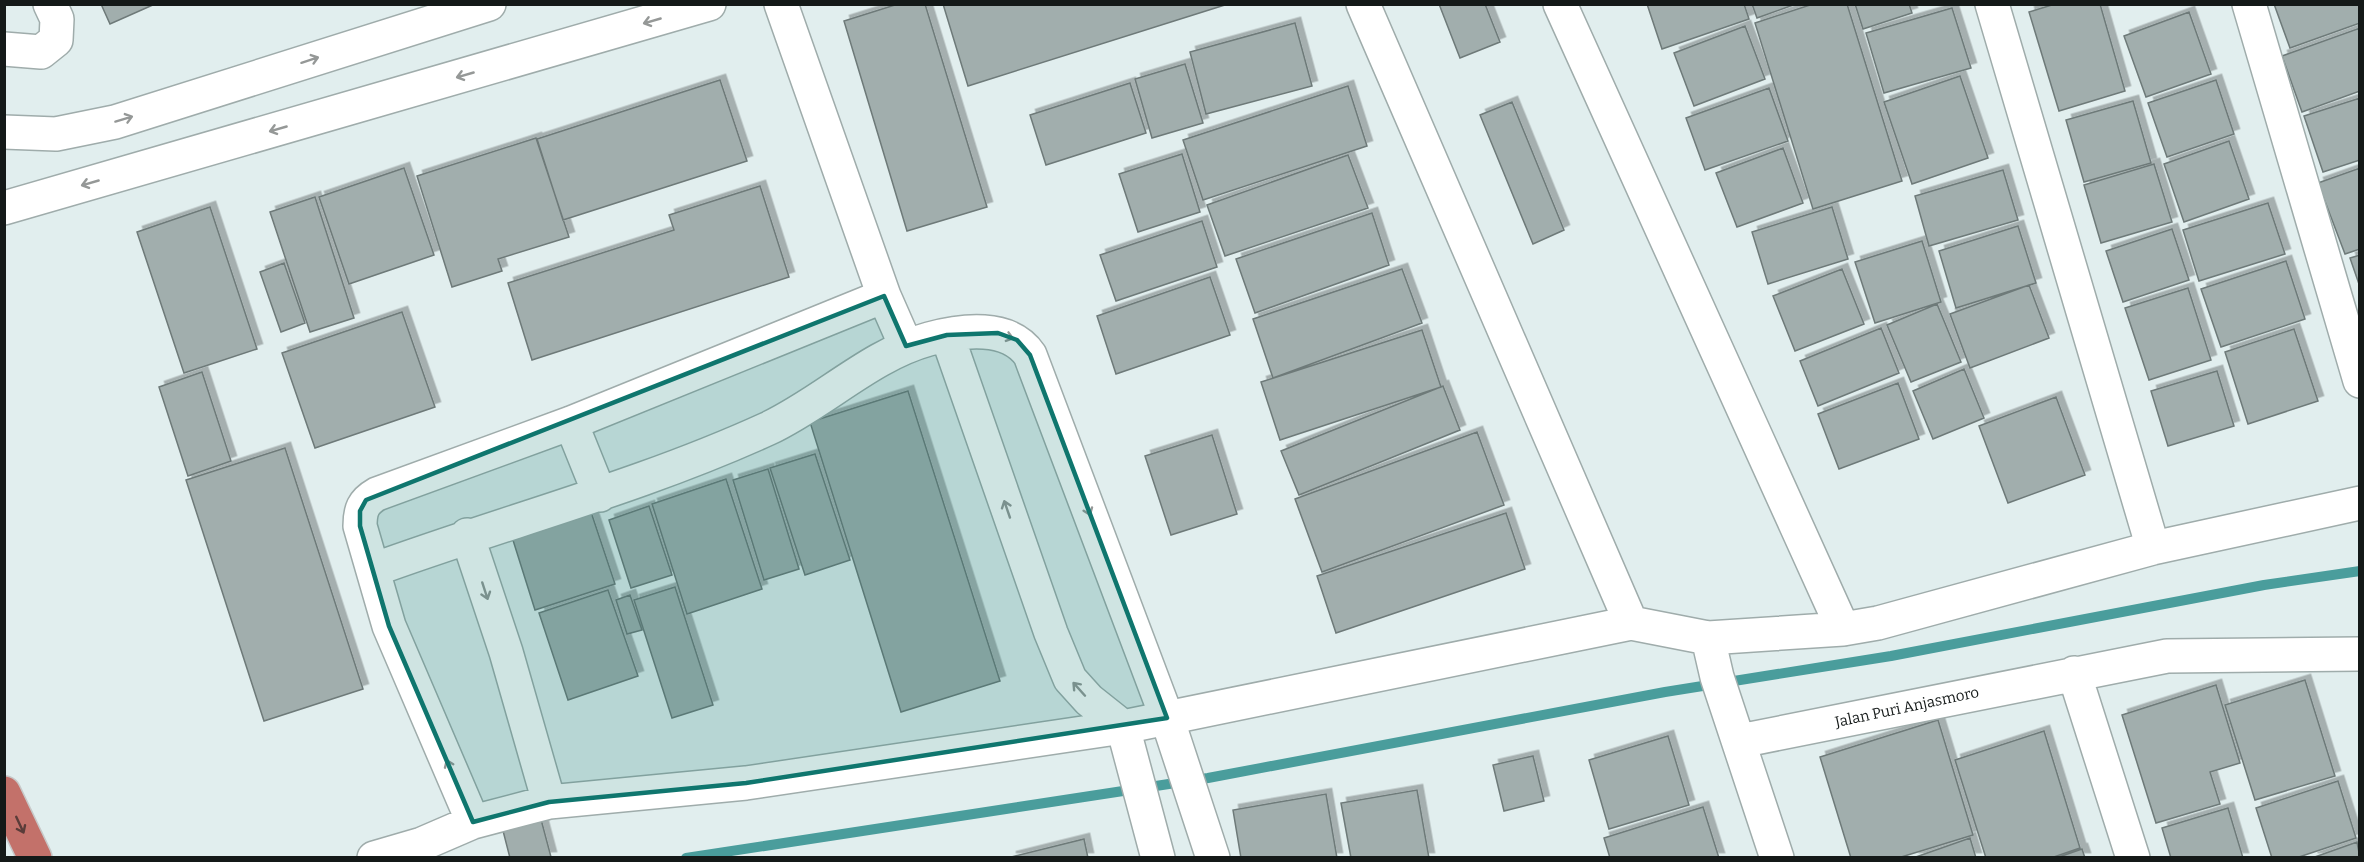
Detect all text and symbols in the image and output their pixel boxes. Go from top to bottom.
one-way arrow [643,16,662,27]
one-way arrow [300,54,319,65]
one-way arrow [456,70,475,81]
one-way arrow [114,113,133,124]
one-way arrow [269,124,288,135]
one-way arrow [81,178,100,189]
one-way arrow [995,331,1014,342]
one-way arrow [1082,497,1093,516]
one-way arrow [1001,500,1012,519]
one-way arrow [481,581,492,600]
one-way arrow [1072,682,1086,697]
street label: Jalan Puri Anjasmoro [1832,683,1981,731]
one-way arrow [444,760,455,778]
one-way arrow [14,816,26,834]

